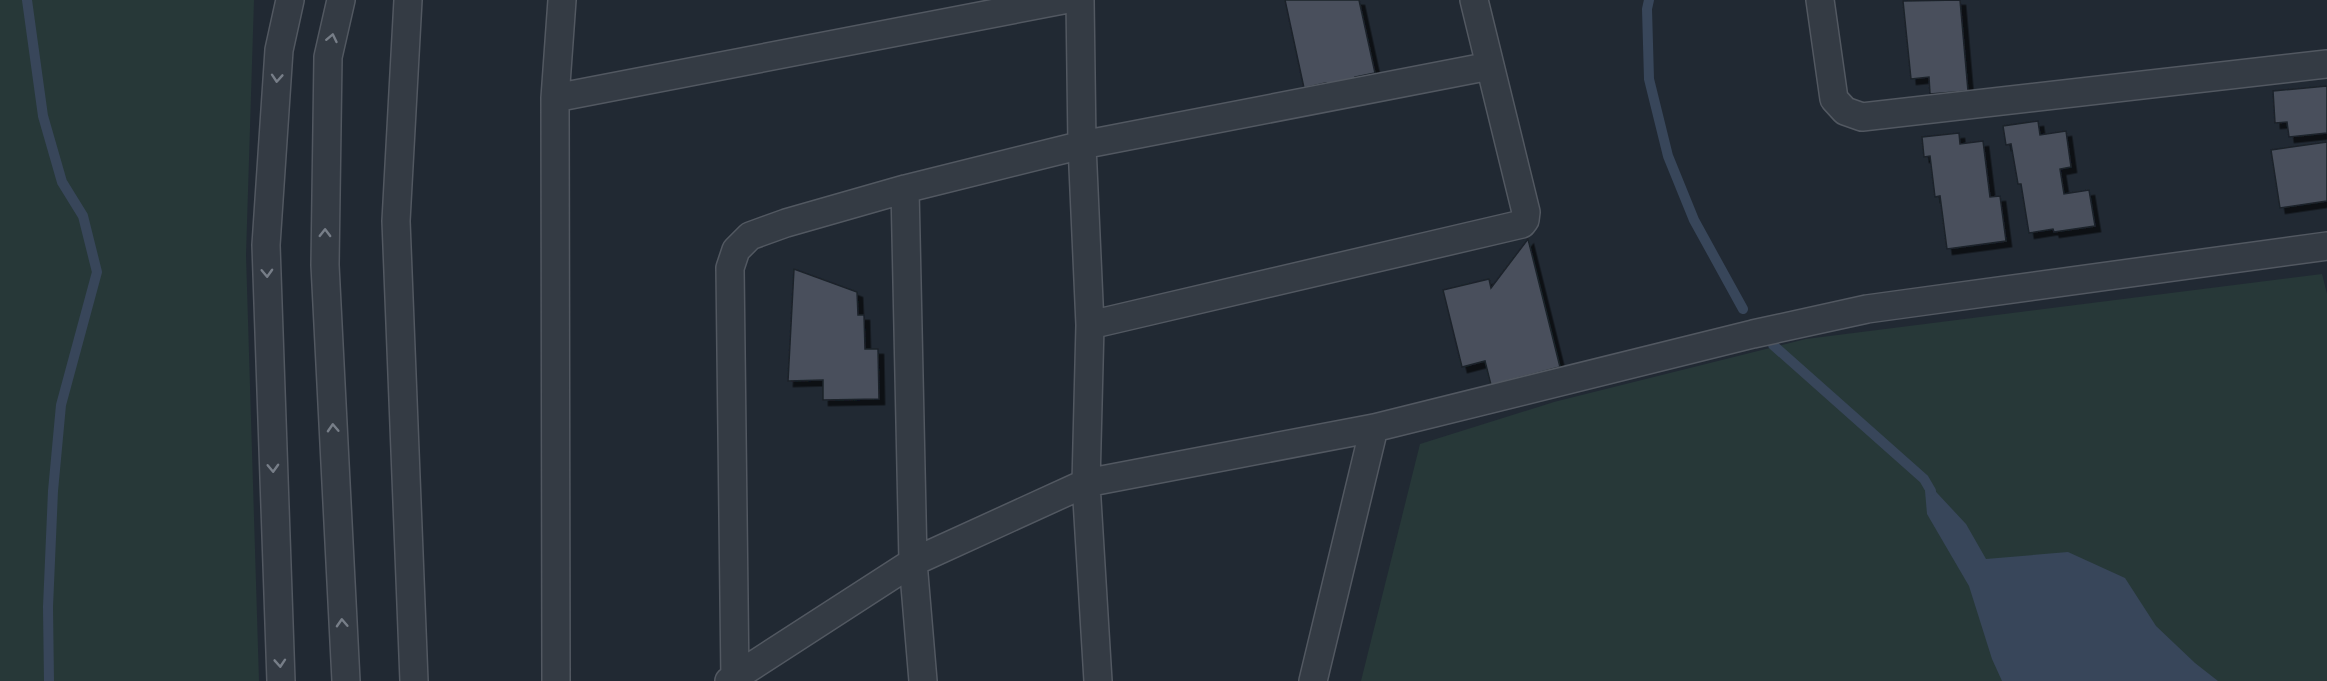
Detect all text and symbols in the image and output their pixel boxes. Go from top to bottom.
one-way arrow [325,34,338,44]
one-way arrow [271,74,284,83]
one-way arrow [319,229,332,238]
one-way arrow [261,268,274,277]
one-way arrow [326,423,339,432]
one-way arrow [267,463,279,472]
one-way arrow [336,618,349,627]
one-way arrow [273,658,286,667]

